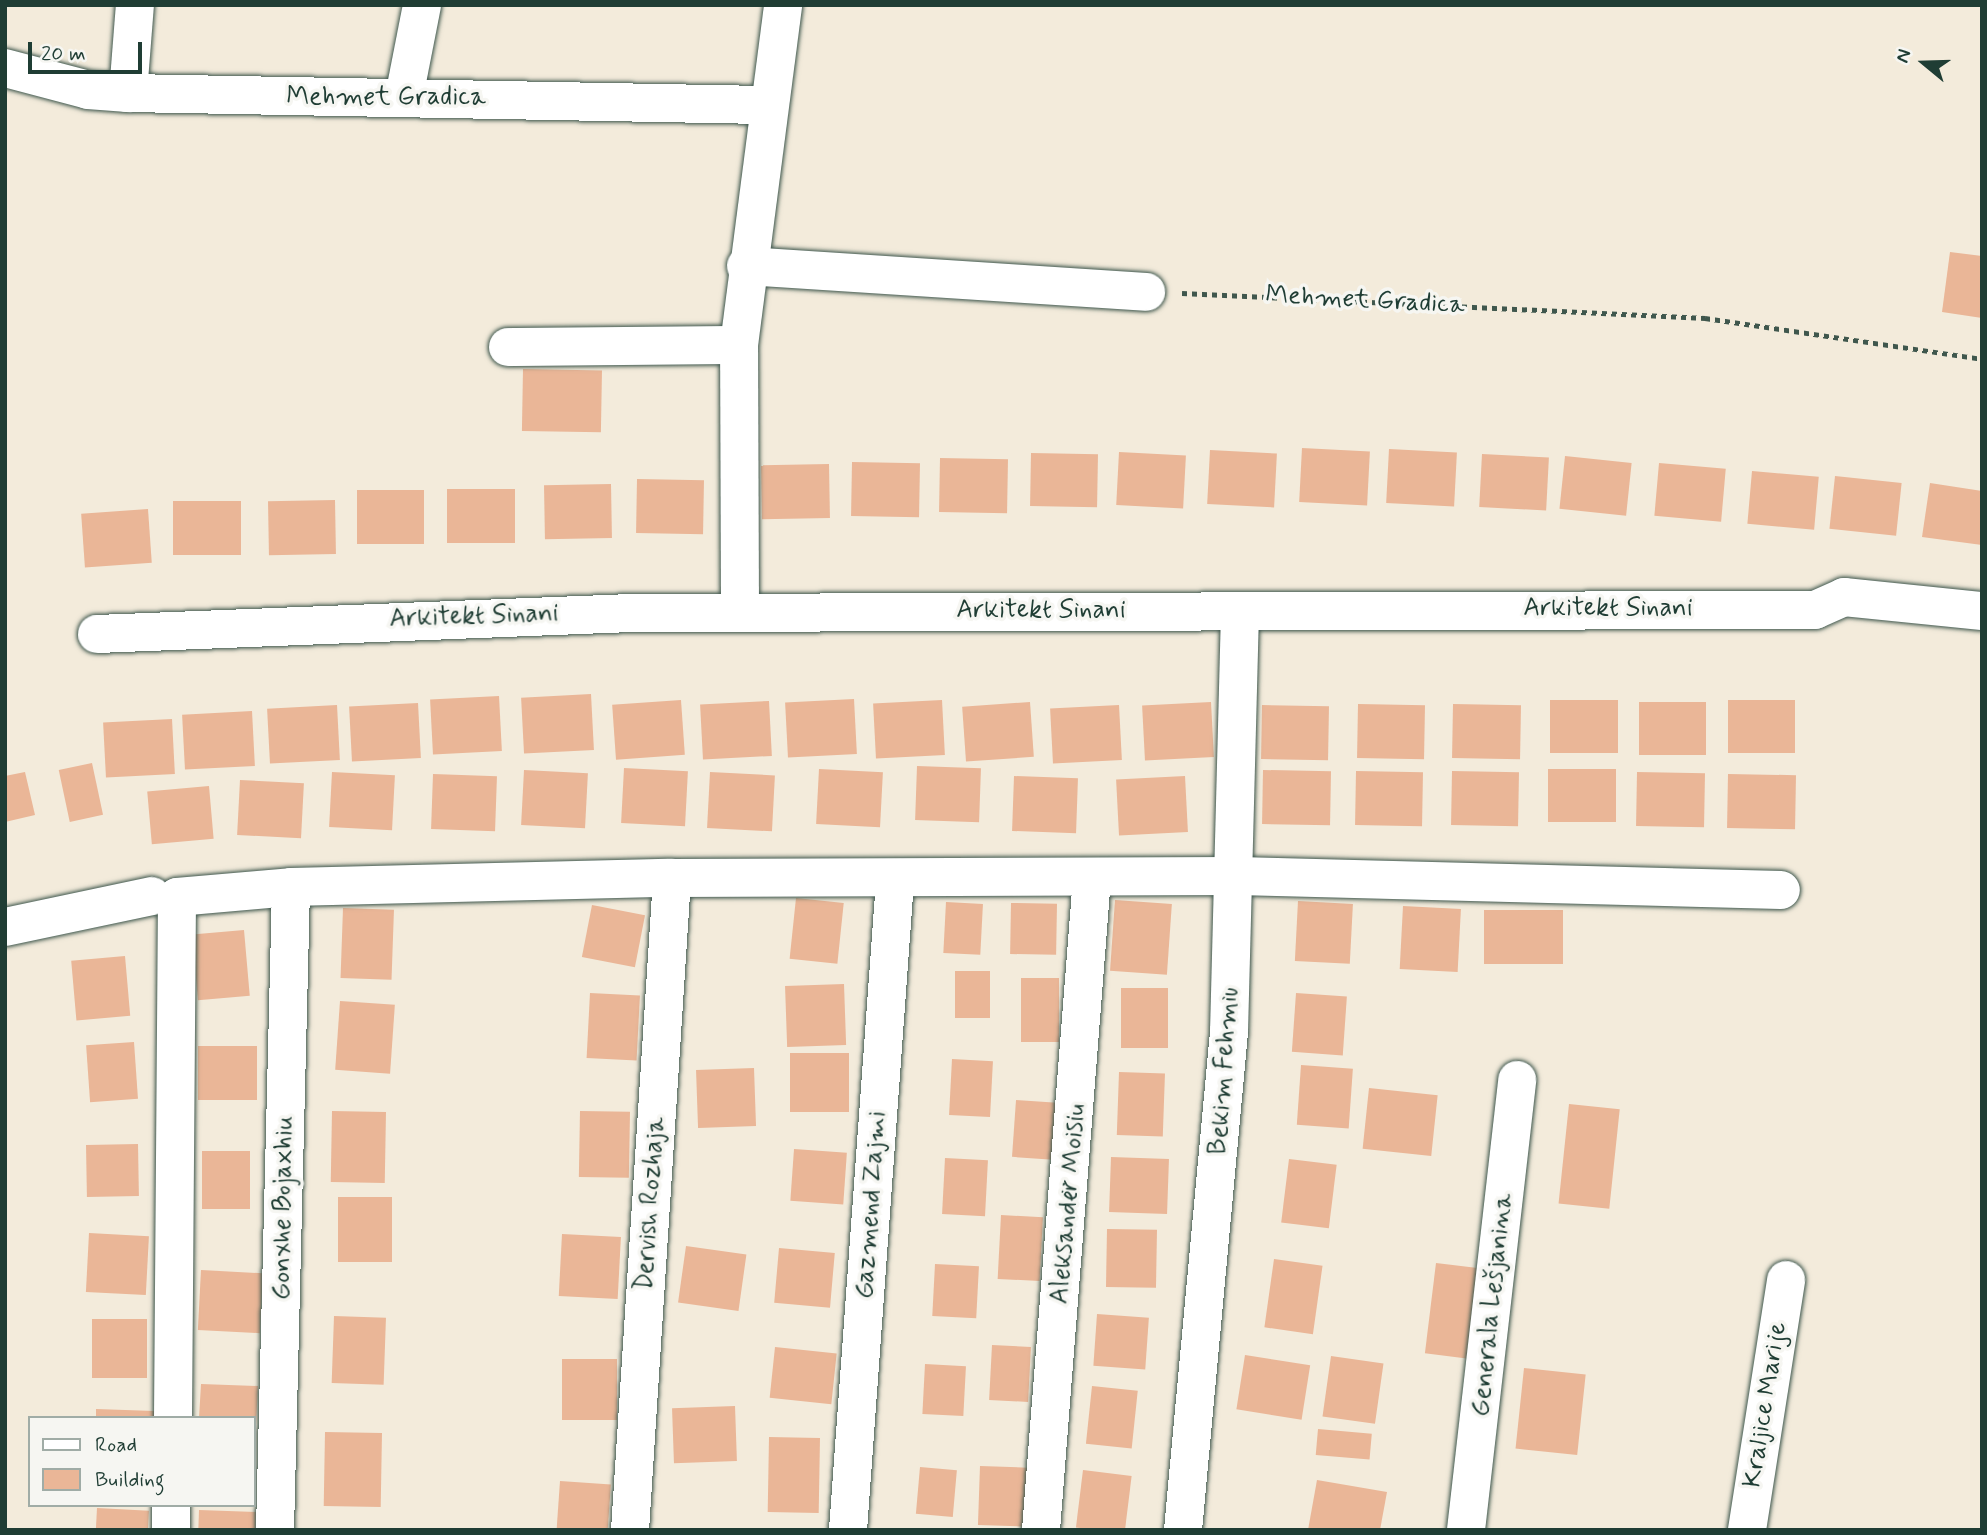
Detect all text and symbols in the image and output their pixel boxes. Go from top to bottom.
scale bar [32,28,145,72]
north arrow [1889,28,1959,98]
text: 20 m [41,40,86,68]
text: N [1890,46,1918,66]
street label: Mehmet Gradica [287,82,485,114]
street label: Mehmet Gradica [1265,280,1465,322]
street label: Arkitekt Sinani [1520,593,1696,625]
street label: Arkitekt Sinani [953,595,1129,627]
street label: Arkitekt Sinani [386,598,562,636]
street label: Bekim Fehmiu [1203,983,1247,1159]
street label: Aleksandër Moisiu [1045,1103,1093,1305]
street label: Gazmend Zajmi [850,1107,894,1303]
street label: Gonxhe Bojaxhiu [267,1116,301,1300]
street label: Dervish Rozhaja [629,1116,673,1292]
street label: Generala Lešjanina [1466,1190,1520,1420]
street label: Kraljice Marije [1738,1320,1794,1490]
legend [28,1416,256,1507]
text: Road [95,1431,137,1459]
text: Building [95,1466,165,1494]

